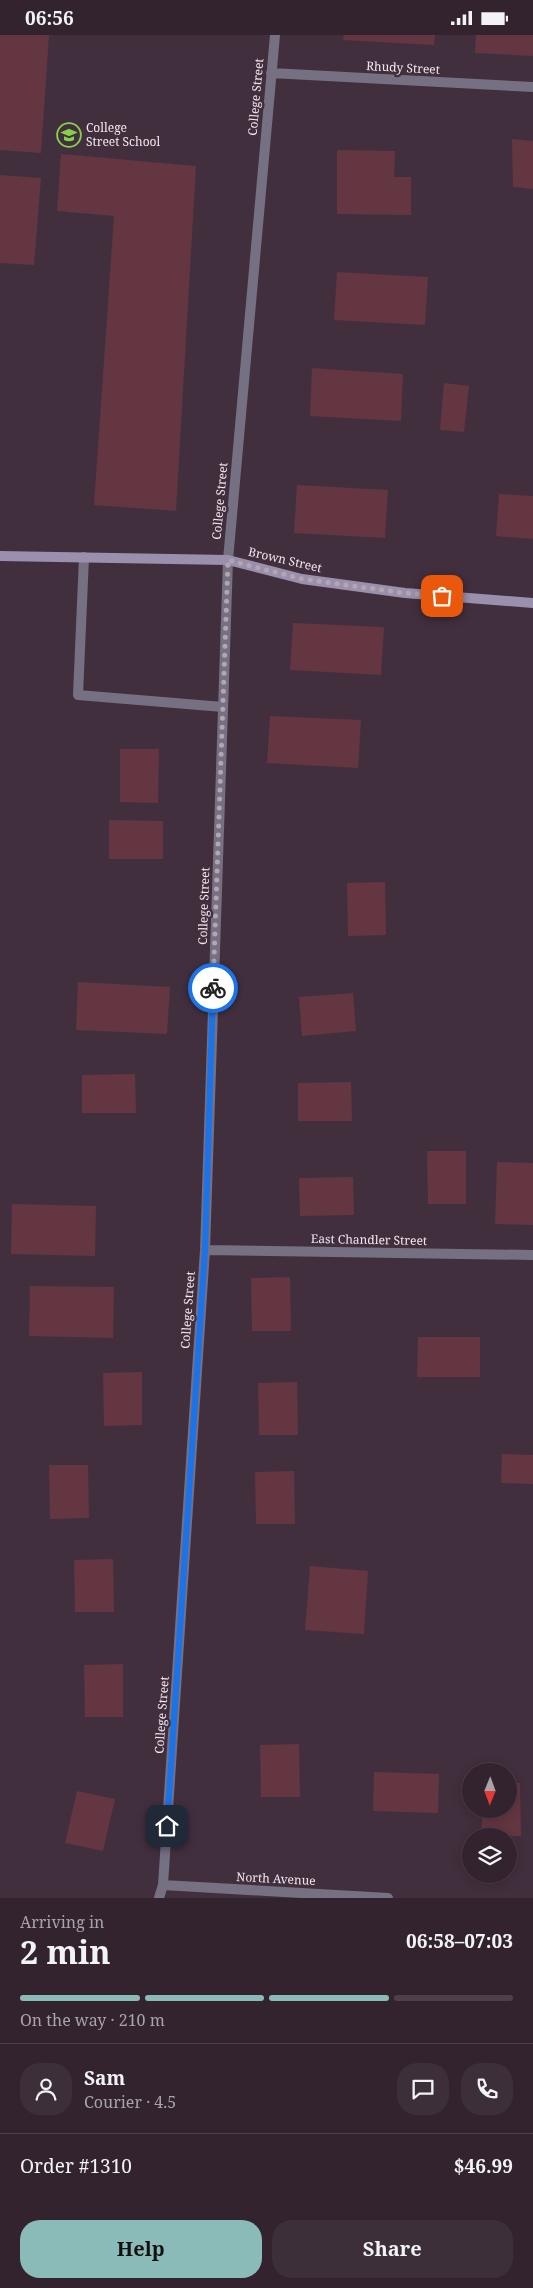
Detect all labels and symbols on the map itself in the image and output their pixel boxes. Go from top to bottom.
street label: Rhudy Street [366,57,440,78]
street label: College Street [244,58,267,136]
place label: College Street School [86,119,160,150]
school or university icon: College Street School [56,122,82,148]
street label: College Street [208,462,231,540]
street label: Brown Street [247,543,324,576]
pin [421,575,463,617]
street label: College Street [194,867,213,945]
courier [188,963,238,1013]
street label: East Chandler Street [311,1230,427,1249]
street label: College Street [176,1271,199,1349]
street label: College Street [150,1676,173,1754]
north arrow [462,1763,518,1817]
pin [146,1805,188,1847]
street label: North Avenue [236,1868,316,1889]

